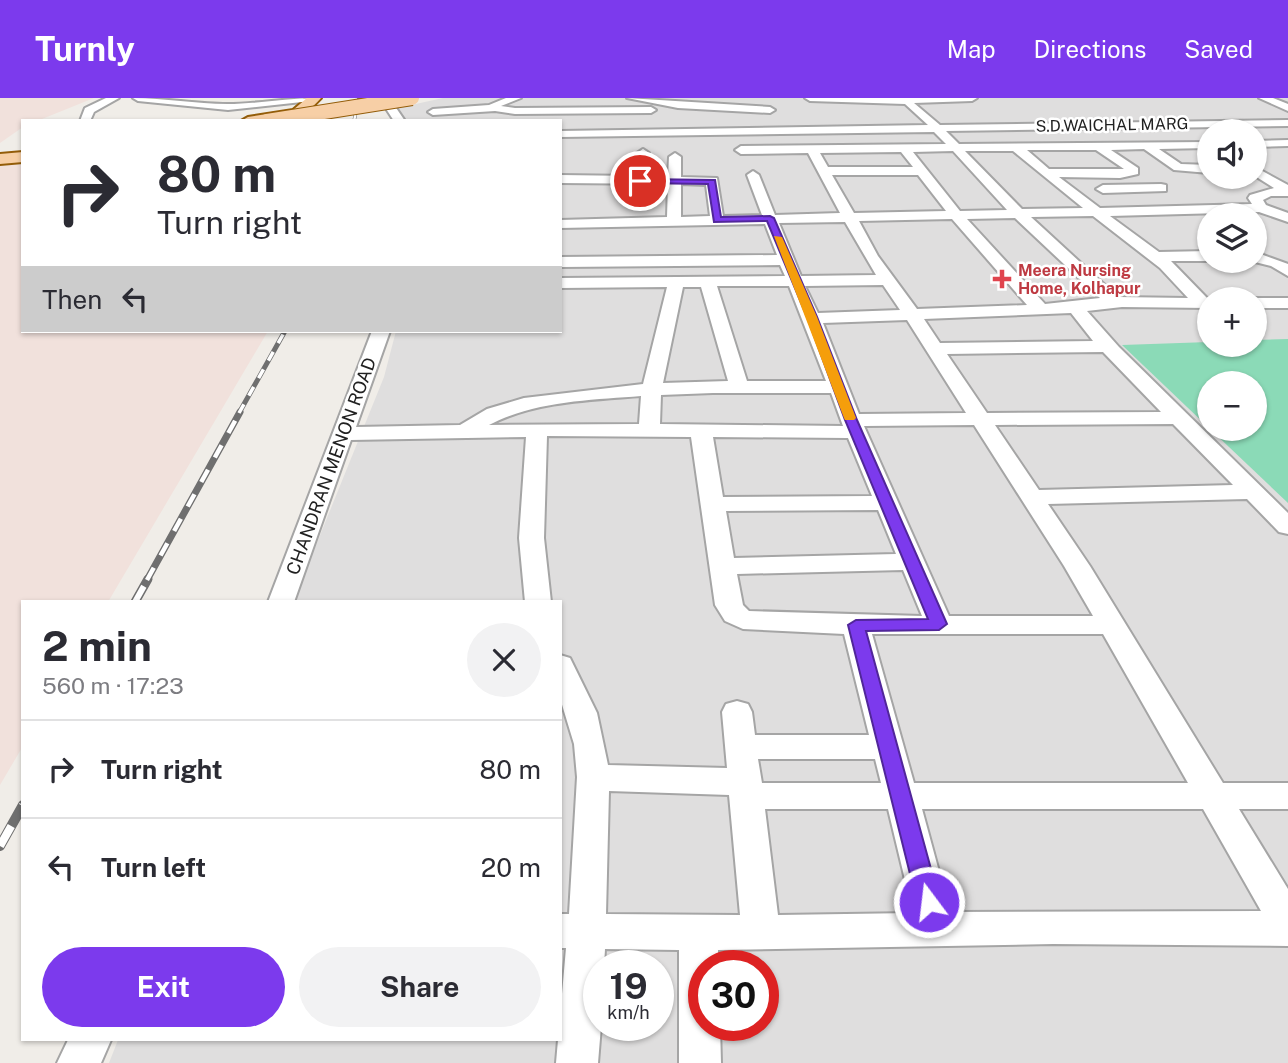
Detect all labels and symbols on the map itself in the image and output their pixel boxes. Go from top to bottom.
street label: S.D.WAICHAL MARG [1035,114,1189,136]
pin [610,151,670,211]
place label: Meera Nursing Home, Kolhapur [1018,261,1141,298]
marker: Meera Nursing Home, Kolhapur [992,269,1012,289]
street label: CHANDRAN MENON ROAD [282,354,380,578]
position arrow [892,865,966,939]
speed limit sign: 30 [688,950,779,1041]

